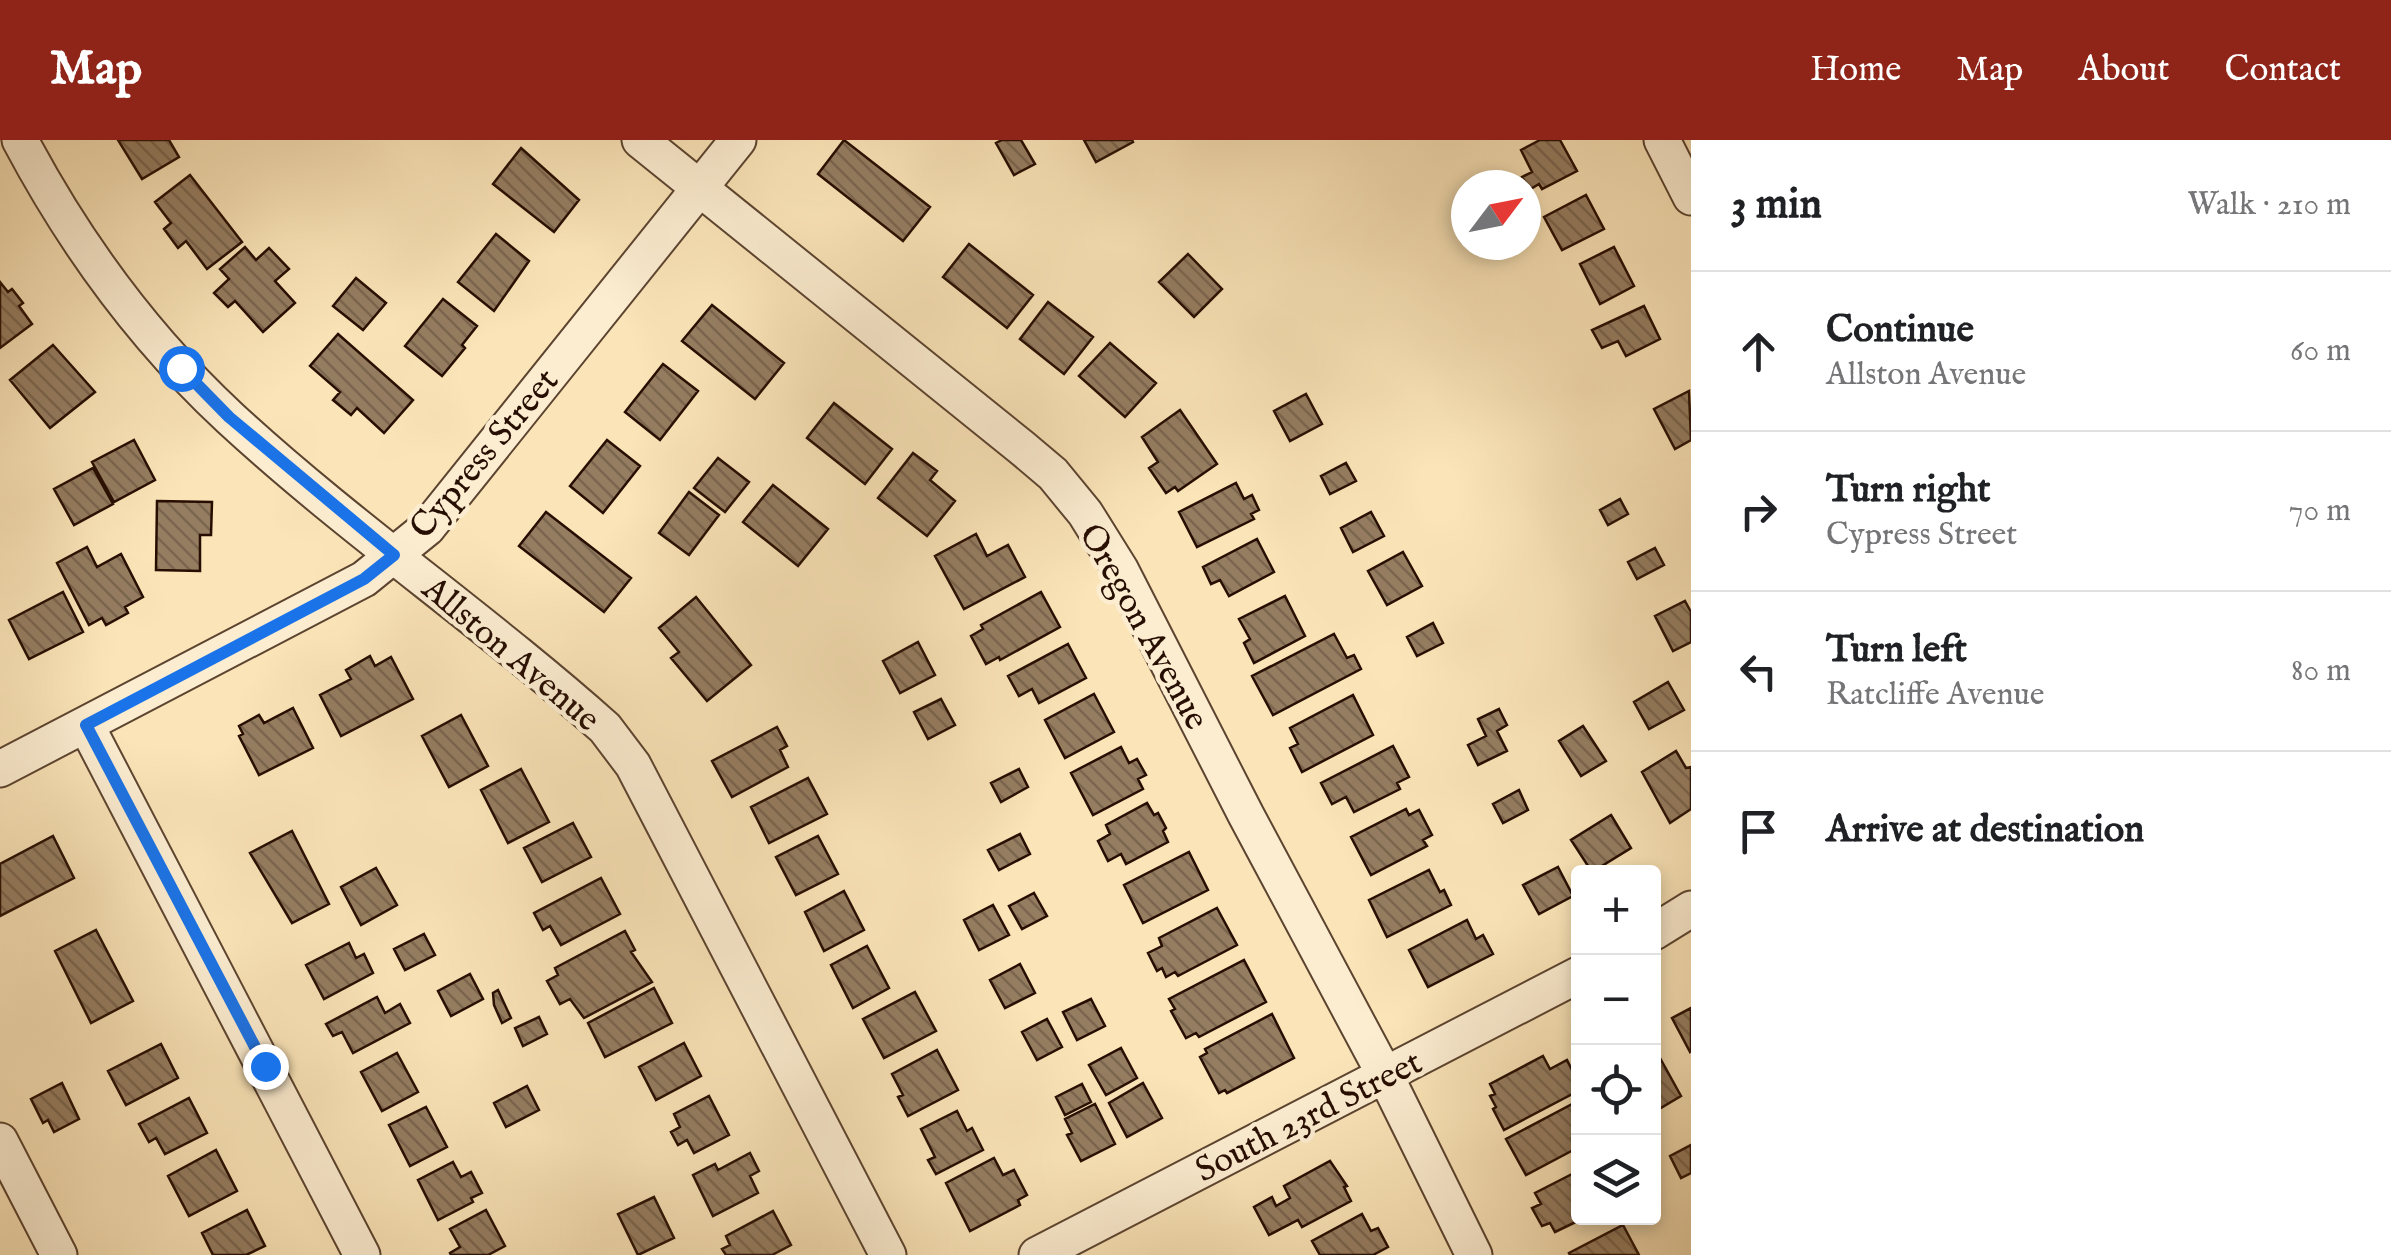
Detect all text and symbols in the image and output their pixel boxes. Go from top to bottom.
text: Map [50,40,142,100]
text: Home [1810,48,1901,93]
text: Map [1956,48,2023,93]
text: About [2078,48,2170,93]
text: Contact [2225,48,2341,93]
north arrow [1451,170,1541,260]
text: 3 min [1731,179,1822,232]
text: Walk · 210 m [2188,185,2351,226]
text: Continue [1826,307,1974,355]
icon: ahead [1731,324,1786,379]
text: 60 m [2290,331,2351,372]
route start [159,346,205,392]
text: Allston Avenue [1826,355,2026,396]
street label: Cypress Street [400,360,569,549]
text: Turn right [1826,467,1990,515]
icon: right [1731,484,1786,539]
text: 70 m [2289,491,2351,532]
text: Cypress Street [1826,515,2017,556]
street label: Oregon Avenue [1068,516,1218,738]
street label: Allston Avenue [411,567,609,743]
text: Turn left [1826,627,1967,675]
icon: left [1731,644,1786,699]
text: 80 m [2291,651,2351,692]
text: Ratcliffe Avenue [1826,675,2045,716]
icon: arrive [1731,804,1786,859]
text: Arrive at destination [1826,807,2144,855]
map controls [1571,865,1661,1225]
button: + [1571,865,1661,955]
button: − [1571,955,1661,1045]
street label: South 23rd Street [1188,1041,1430,1194]
route end [243,1044,289,1090]
button: locate [1571,1045,1661,1135]
button: layers [1571,1135,1661,1225]

